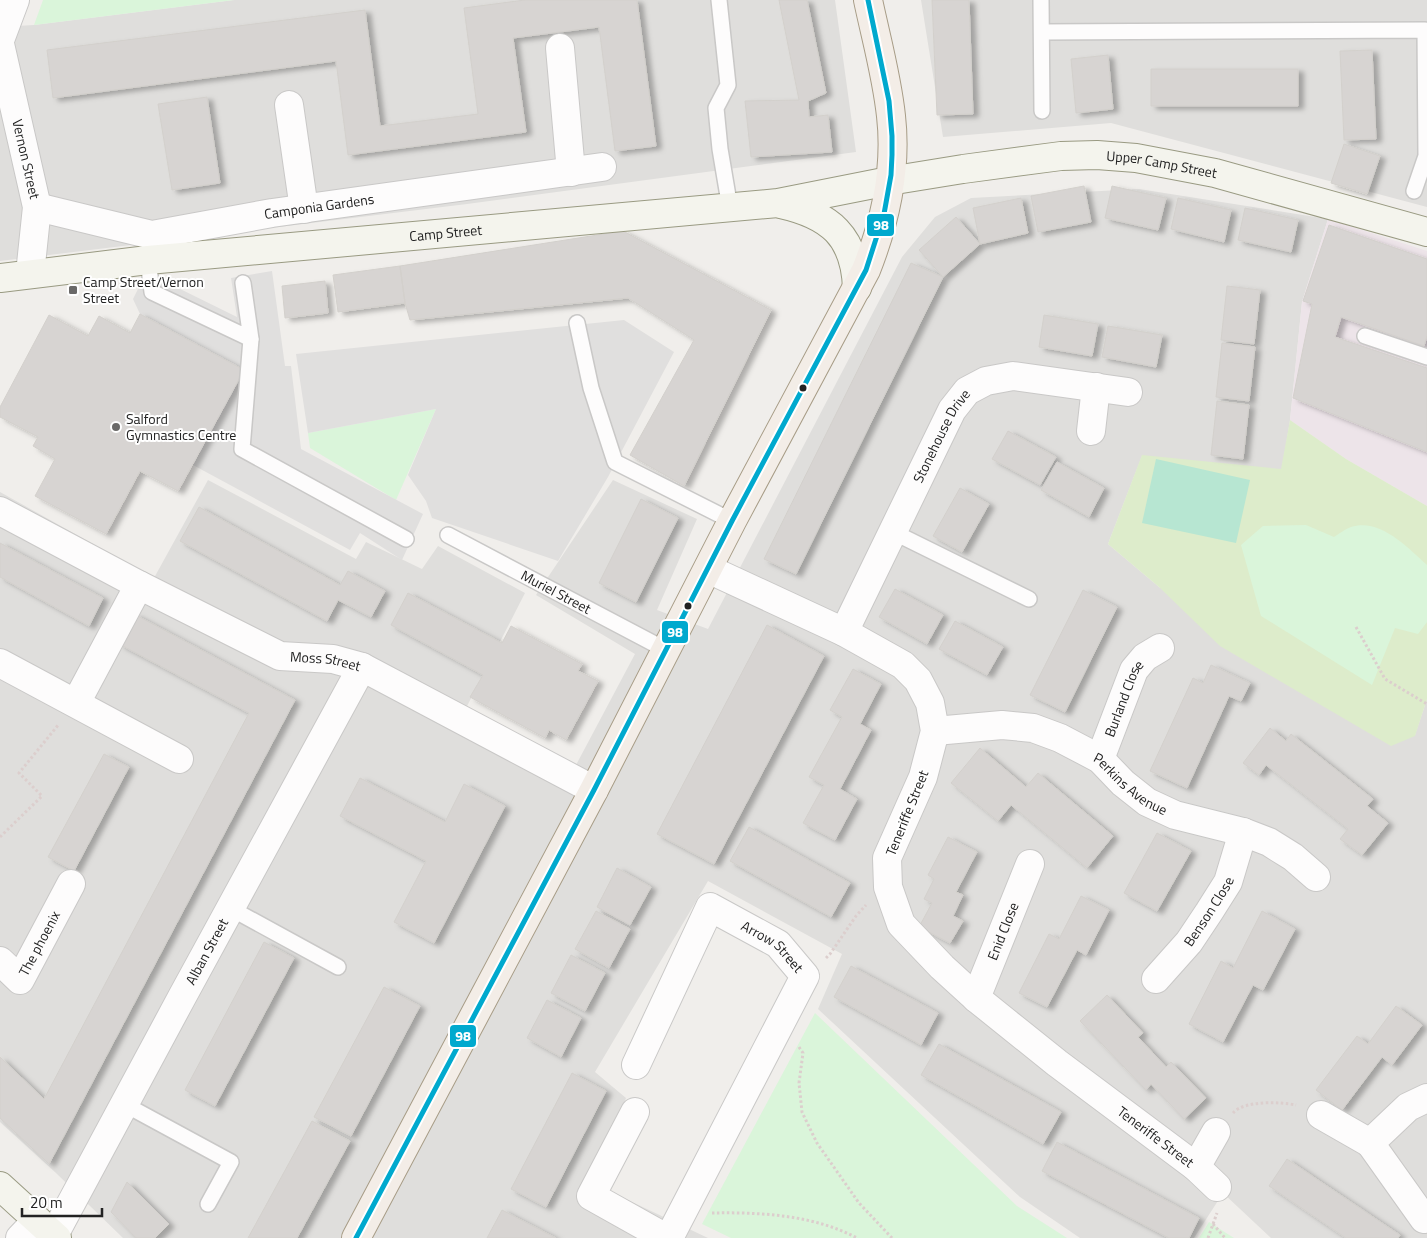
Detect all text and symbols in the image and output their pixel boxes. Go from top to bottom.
street label: Vernon Street [7,117,46,201]
street label: Upper Camp Street [1106,145,1219,183]
street label: Camponia Gardens [262,188,375,224]
line badge: 98 [866,213,895,237]
text: 98 [873,214,889,235]
street label: Camp Street [408,219,483,246]
place label: Camp Street/Vernon Street [83,271,204,308]
marker: Camp Street/Vernon Street [67,284,79,296]
unlabelled marker [798,383,808,393]
street label: Stonehouse Drive [907,384,975,486]
place label: Salford Gymnastics Centre [126,408,236,445]
marker: Salford Gymnastics Centre [110,421,122,433]
street label: Muriel Street [517,564,595,619]
unlabelled marker [683,601,693,611]
line badge: 98 [661,620,689,644]
text: 98 [667,621,683,642]
street label: Moss Street [289,646,363,676]
street label: Burland Close [1098,655,1148,740]
street label: Perkins Avenue [1090,747,1171,820]
street label: Teneriffe Street [880,767,933,859]
street label: Benson Close [1178,874,1239,950]
street label: Enid Close [981,899,1024,963]
street label: The phoenix [13,906,65,980]
street label: Alban Street [180,914,233,988]
street label: Arrow Street [738,915,809,977]
line badge: 98 [449,1024,477,1048]
text: 98 [455,1025,471,1046]
street label: Teneriffe Street [1113,1101,1199,1172]
scale bar [22,1186,102,1218]
text: 20 m [30,1191,63,1214]

